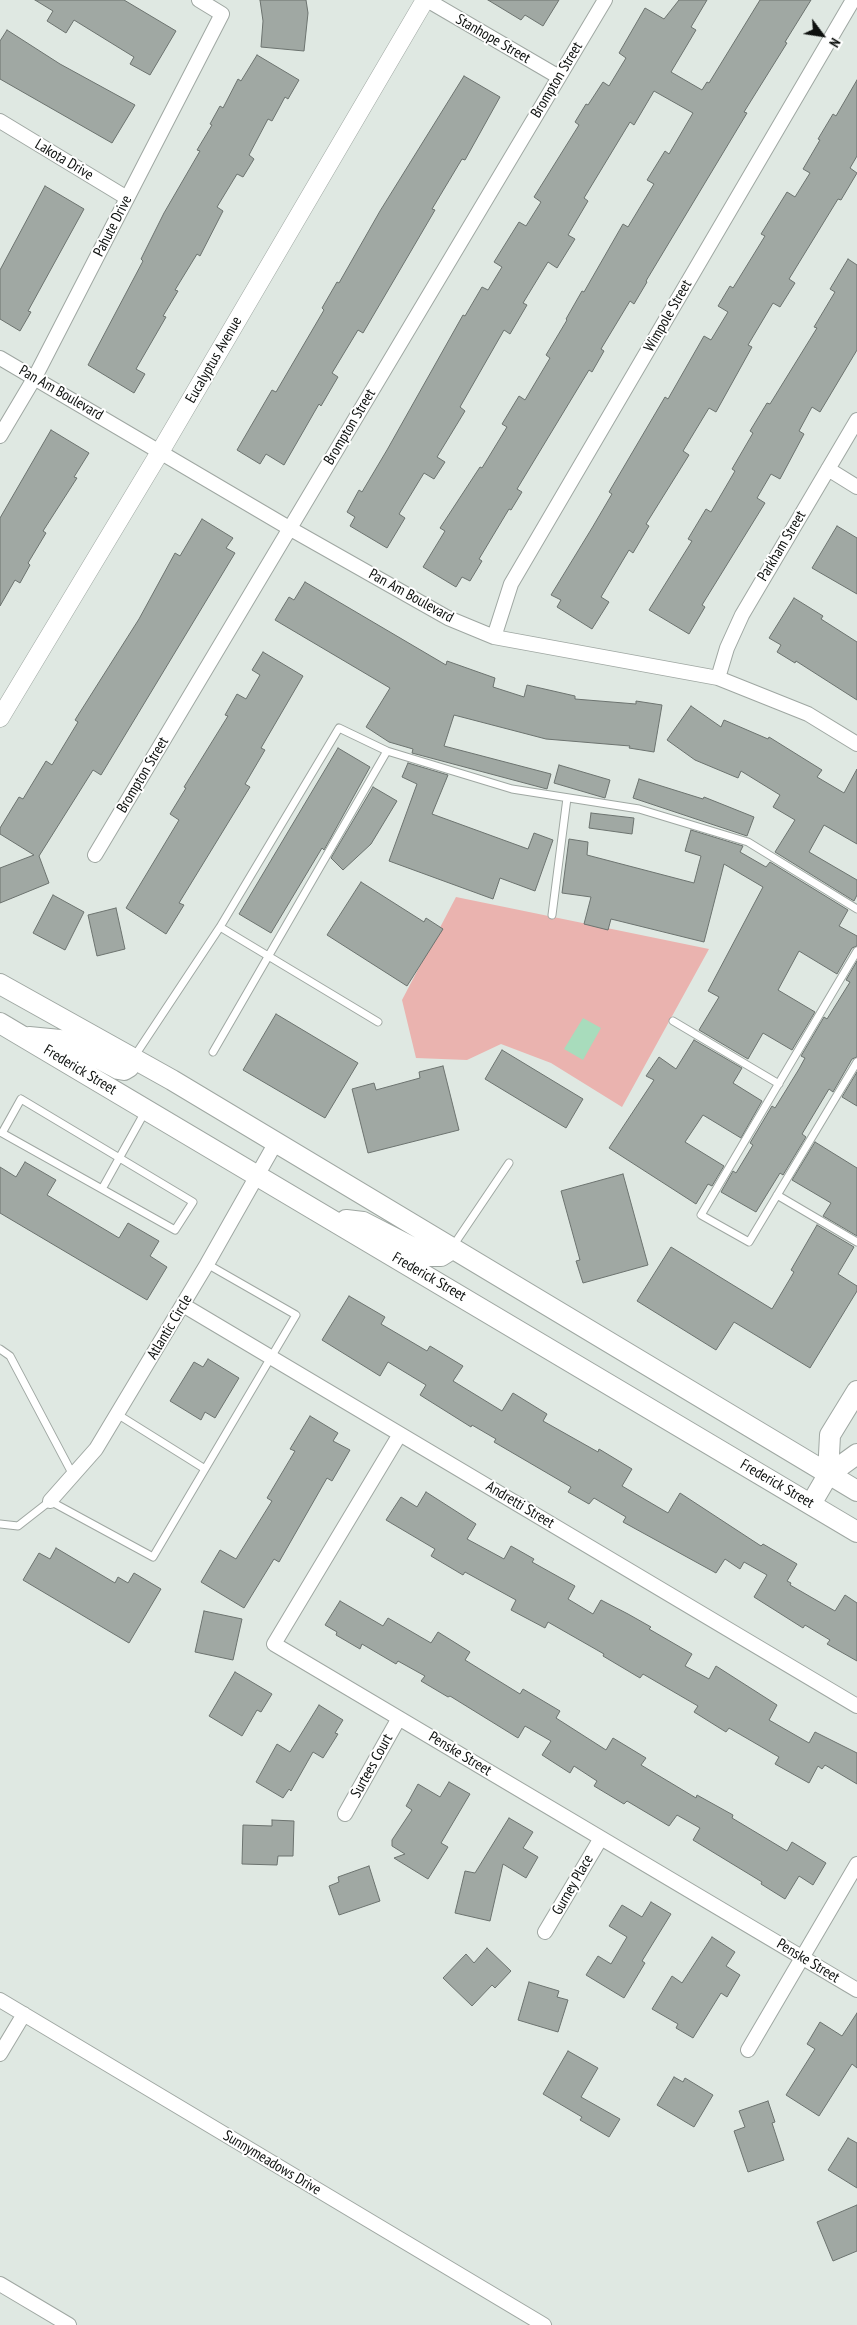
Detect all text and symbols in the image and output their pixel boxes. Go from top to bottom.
street label: Stanhope Street [452,10,534,68]
north arrow [797,10,847,60]
text: N [825,35,845,51]
street label: Brompton Street [527,39,587,121]
street label: Lakota Drive [32,136,96,184]
street label: Pahute Drive [90,192,136,260]
street label: Wimpole Street [640,277,696,355]
street label: Eucalyptus Avenue [182,314,246,406]
street label: Pan Am Boulevard [16,362,106,424]
street label: Brompton Street [320,386,380,468]
street label: Parkham Street [754,508,810,584]
street label: Pan Am Boulevard [365,565,457,627]
street label: Brompton Street [113,734,173,816]
street label: Frederick Street [40,1041,120,1099]
street label: Frederick Street [389,1249,469,1305]
street label: Atlantic Circle [144,1291,196,1363]
street label: Frederick Street [737,1456,817,1512]
street label: Andretti Street [483,1478,557,1532]
street label: Penske Street [425,1728,495,1780]
street label: Surtees Court [347,1731,397,1801]
street label: Gurney Place [548,1852,598,1918]
street label: Penske Street [773,1935,843,1987]
street label: Sunnymeadows Drive [220,2127,324,2199]

